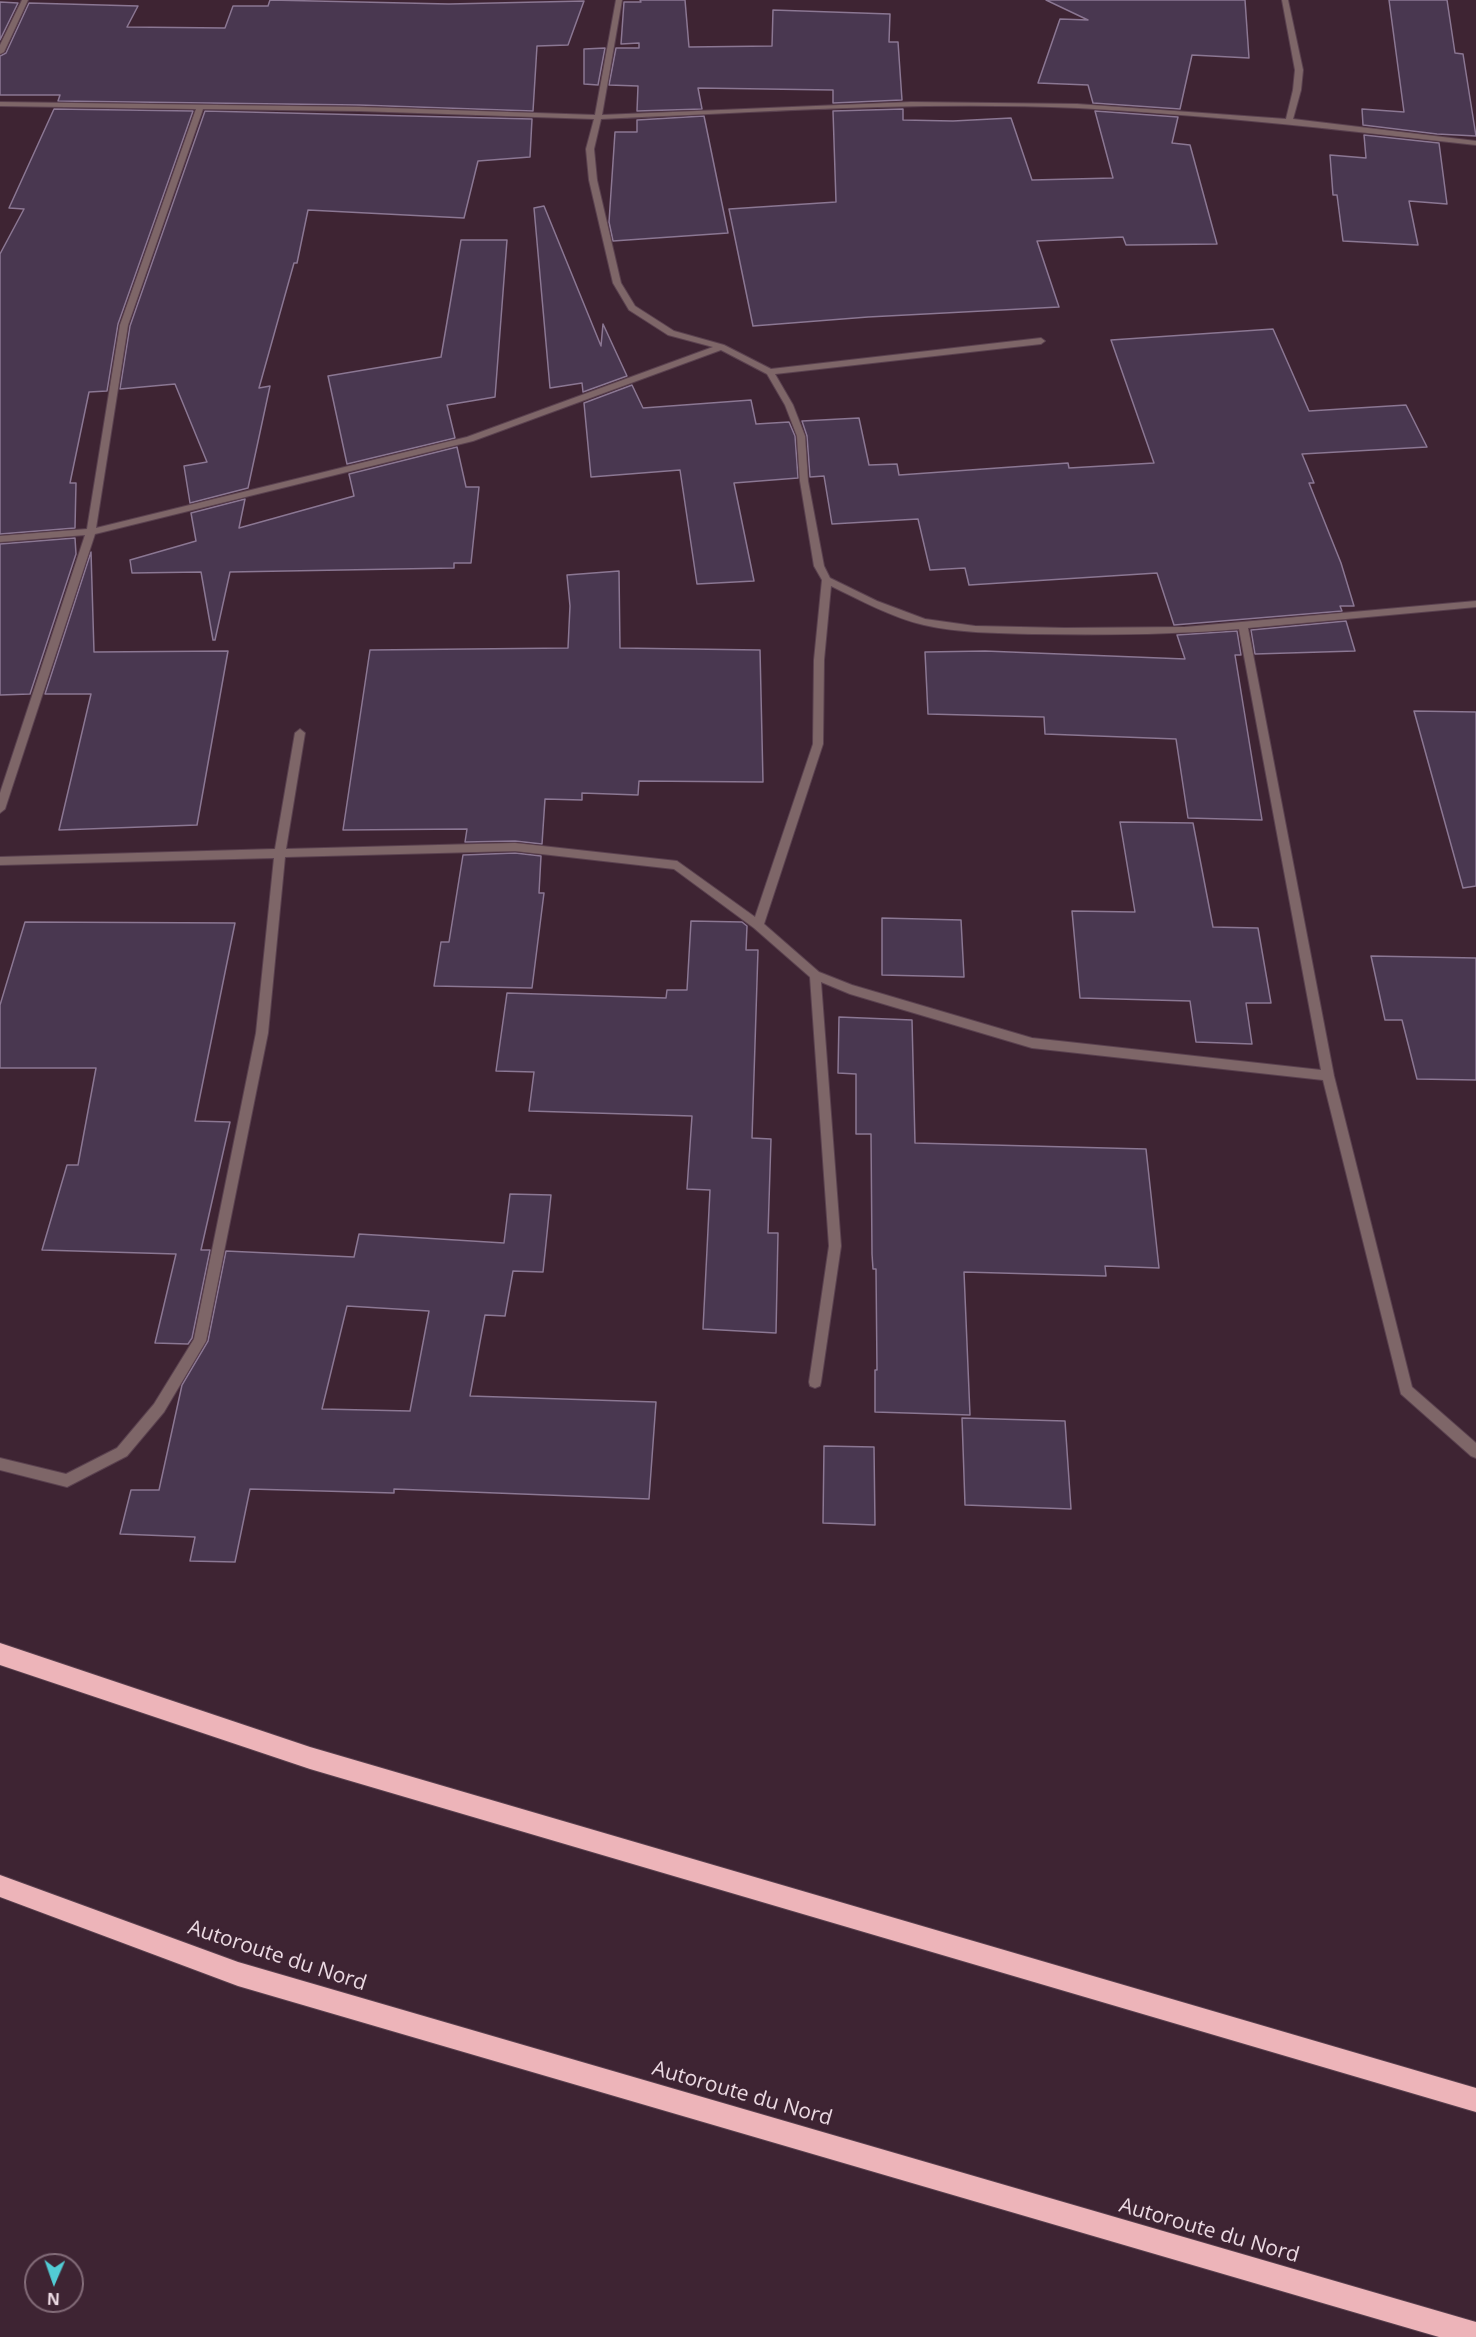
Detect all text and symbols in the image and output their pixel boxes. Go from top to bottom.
street label: Autoroute du Nord [185,1915,369,1997]
street label: Autoroute du Nord [649,2056,835,2132]
street label: Autoroute du Nord [1116,2193,1302,2269]
north arrow [24,2253,84,2313]
text: N [47,2288,60,2310]

